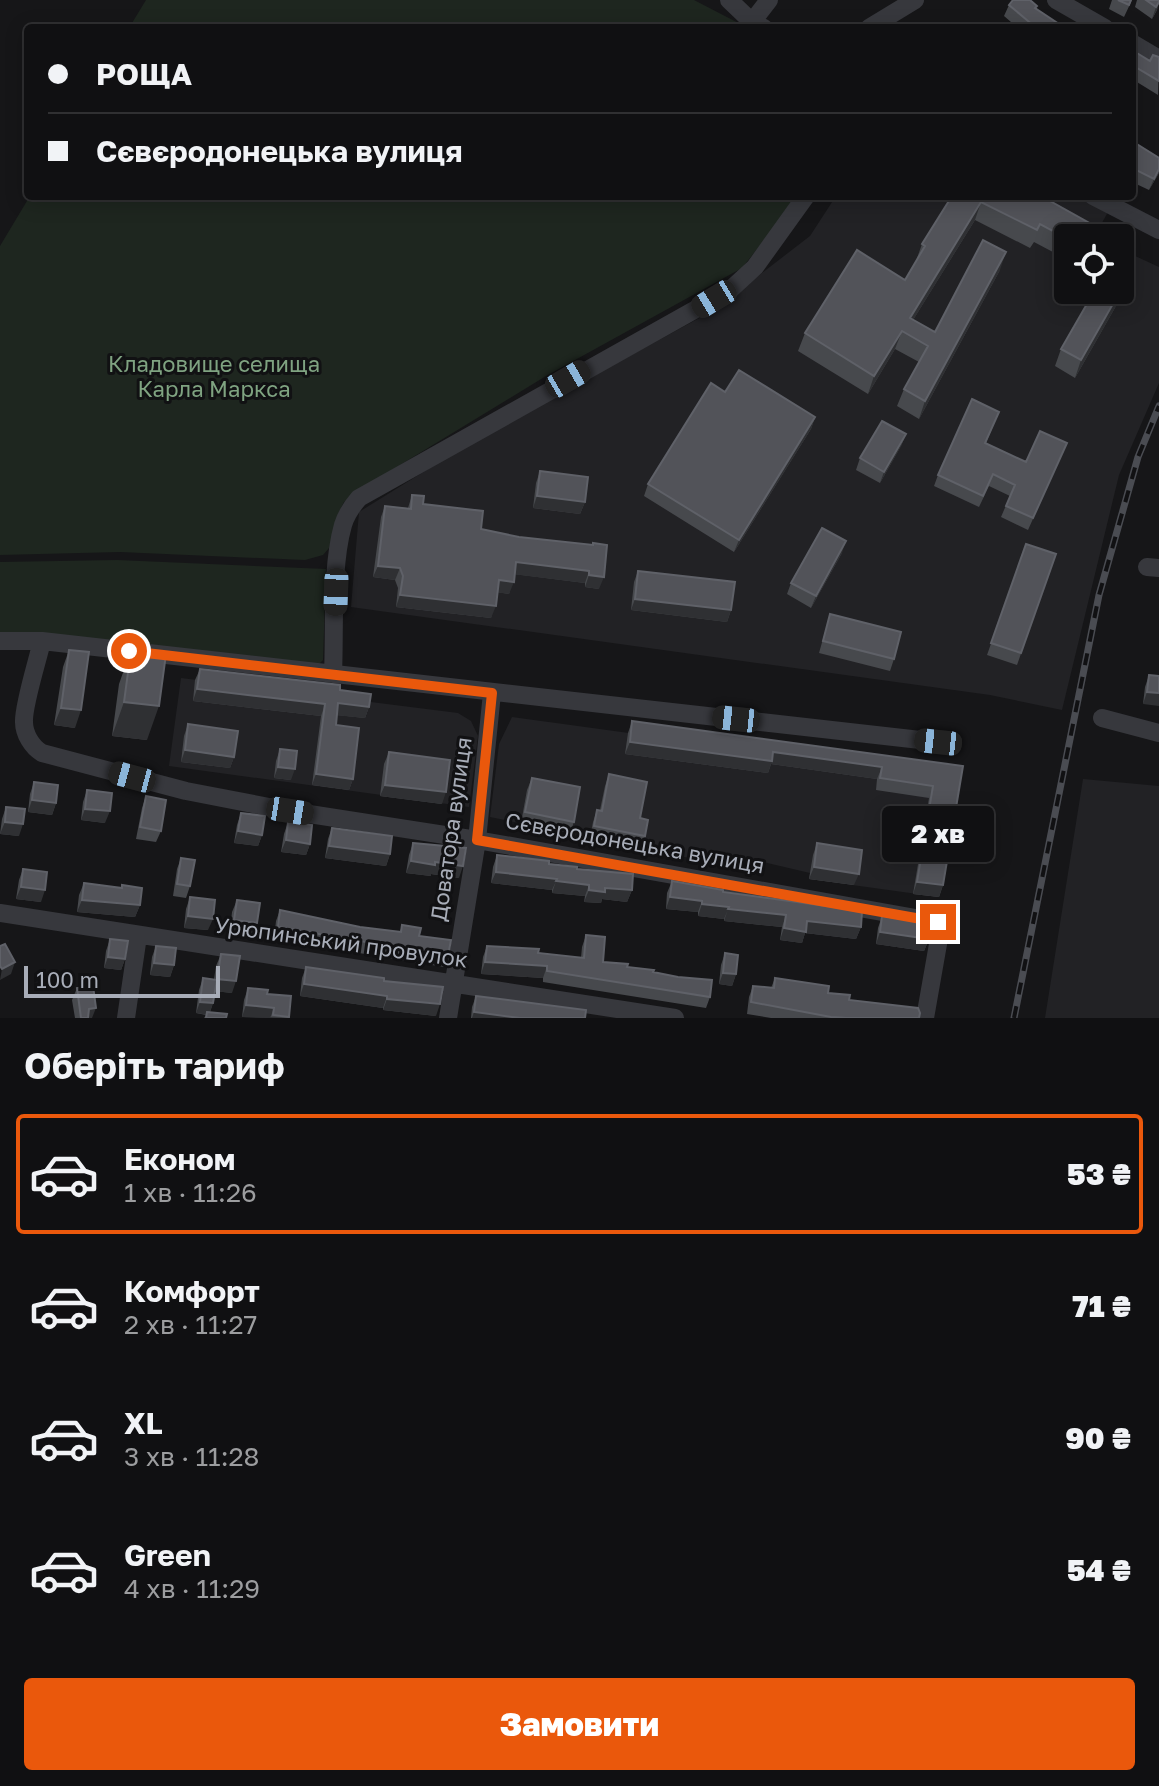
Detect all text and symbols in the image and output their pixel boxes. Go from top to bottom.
text: РОЩА [96,56,192,92]
text: Сєвєродонецька вулиця [96,133,463,169]
map controls [1054,224,1134,304]
button: locate [1054,224,1134,304]
car [687,276,741,322]
park label: Кладовище селища Карла Маркса [108,350,320,402]
car [541,357,595,401]
car [323,568,349,616]
route start [111,633,147,669]
car [711,705,761,733]
car [913,728,963,756]
street label: Доватора вулиця [424,735,477,923]
car [106,759,158,795]
car [264,795,316,827]
street label: Сєвєродонецька вулиця [503,806,767,879]
callout: 2 хв [882,806,994,862]
text: 2 хв [911,818,965,849]
route end [920,904,956,940]
street label: Урюпинський провулок [213,910,470,973]
scale bar [24,962,220,998]
text: 100 m [36,966,99,993]
text: Оберіть тариф [24,1044,285,1087]
icon: car [28,1138,100,1210]
text: Економ [124,1141,235,1177]
text: 53 ₴ [1067,1156,1131,1192]
text: 1 хв · 11:26 [124,1177,257,1208]
icon: car [28,1270,100,1342]
text: Комфорт [124,1273,260,1309]
text: 71 ₴ [1072,1288,1131,1324]
text: 2 хв · 11:27 [124,1309,257,1340]
icon: car [28,1402,100,1474]
text: XL [124,1405,163,1441]
text: 90 ₴ [1065,1420,1131,1456]
text: 3 хв · 11:28 [124,1441,259,1472]
icon: car [28,1534,100,1606]
text: Green [124,1537,211,1573]
text: 54 ₴ [1067,1552,1131,1588]
text: 4 хв · 11:29 [124,1573,260,1604]
button: Замовити [24,1678,1135,1770]

